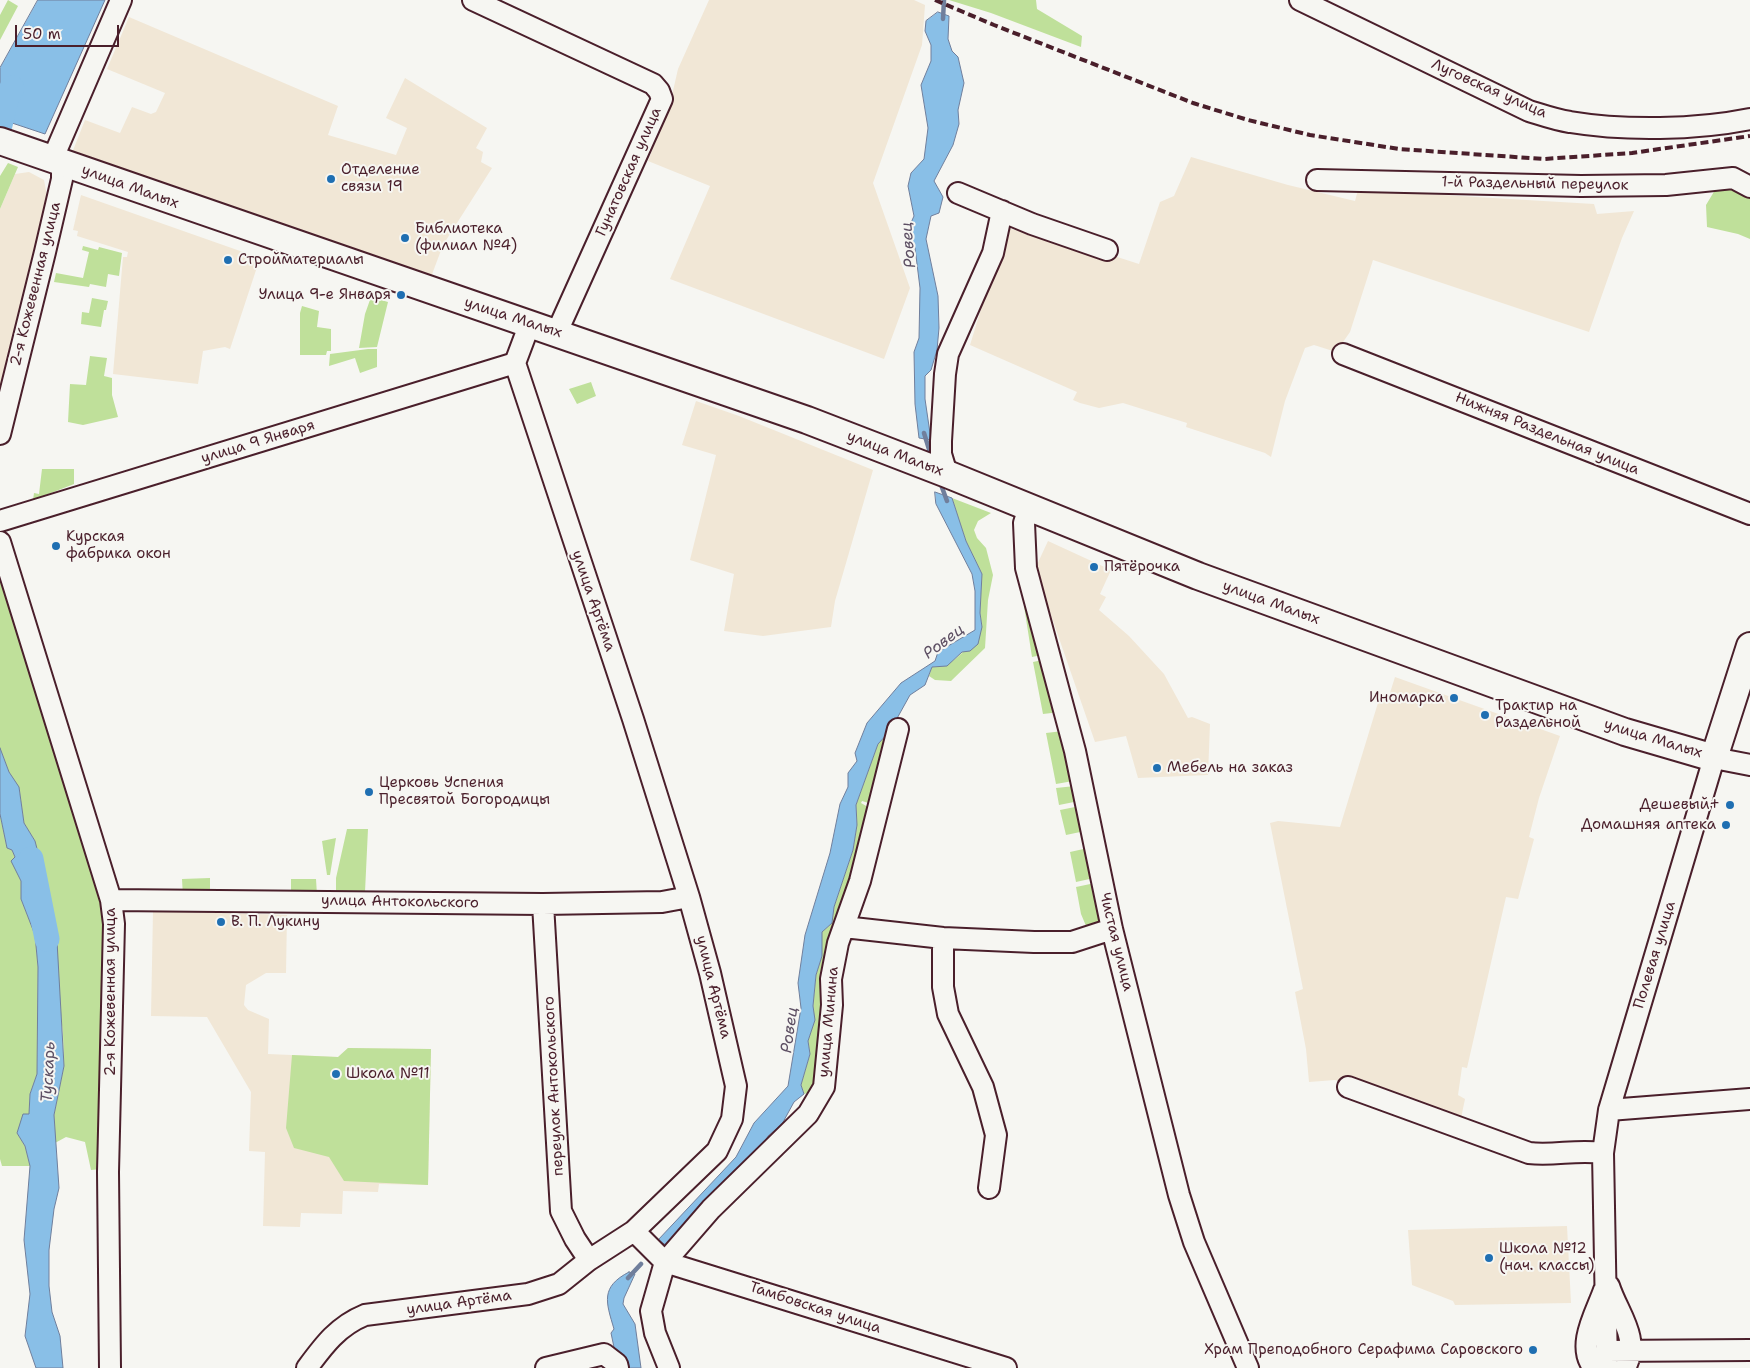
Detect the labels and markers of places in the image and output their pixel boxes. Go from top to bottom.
place label: Отделение связи 19 [341,161,420,196]
marker: Отделение связи 19 [325,173,337,185]
place label: Библиотека (филиал №4) [415,220,517,255]
marker: Библиотека (филиал №4) [399,232,411,244]
place label: Стройматериалы [238,251,364,269]
marker: Стройматериалы [222,254,234,266]
place label: Улица 9-е Января [259,286,391,304]
marker: Улица 9-е Января [395,289,407,301]
place label: Курская фабрика окон [66,528,171,563]
marker: Курская фабрика окон [50,540,62,552]
place label: Пятёрочка [1104,558,1180,576]
marker: Пятёрочка [1088,561,1100,573]
place label: Иномарка [1369,689,1444,707]
marker: Иномарка [1448,692,1460,704]
place label: Трактир на Раздельной [1495,697,1581,732]
marker: Трактир на Раздельной [1479,709,1491,721]
place label: Мебель на заказ [1167,759,1293,777]
marker: Мебель на заказ [1151,762,1163,774]
place label: Церковь Успения Пресвятой Богородицы [379,774,550,809]
marker: Церковь Успения Пресвятой Богородицы [363,786,375,798]
place label: Дешевый+ [1640,796,1720,814]
marker: Дешевый+ [1724,799,1736,811]
place label: Домашняя аптека [1581,816,1716,834]
marker: Домашняя аптека [1720,819,1732,831]
place label: В. П. Лукину [231,913,320,931]
marker: В. П. Лукину [215,916,227,928]
place label: Школа №11 [346,1065,430,1083]
marker: Школа №11 [330,1068,342,1080]
place label: Школа №12 (нач. классы) [1499,1240,1594,1275]
marker: Школа №12 (нач. классы) [1483,1252,1495,1264]
place label: Храм Преподобного Серафима Саровского [1204,1341,1523,1359]
marker: Храм Преподобного Серафима Саровского [1527,1344,1539,1356]

